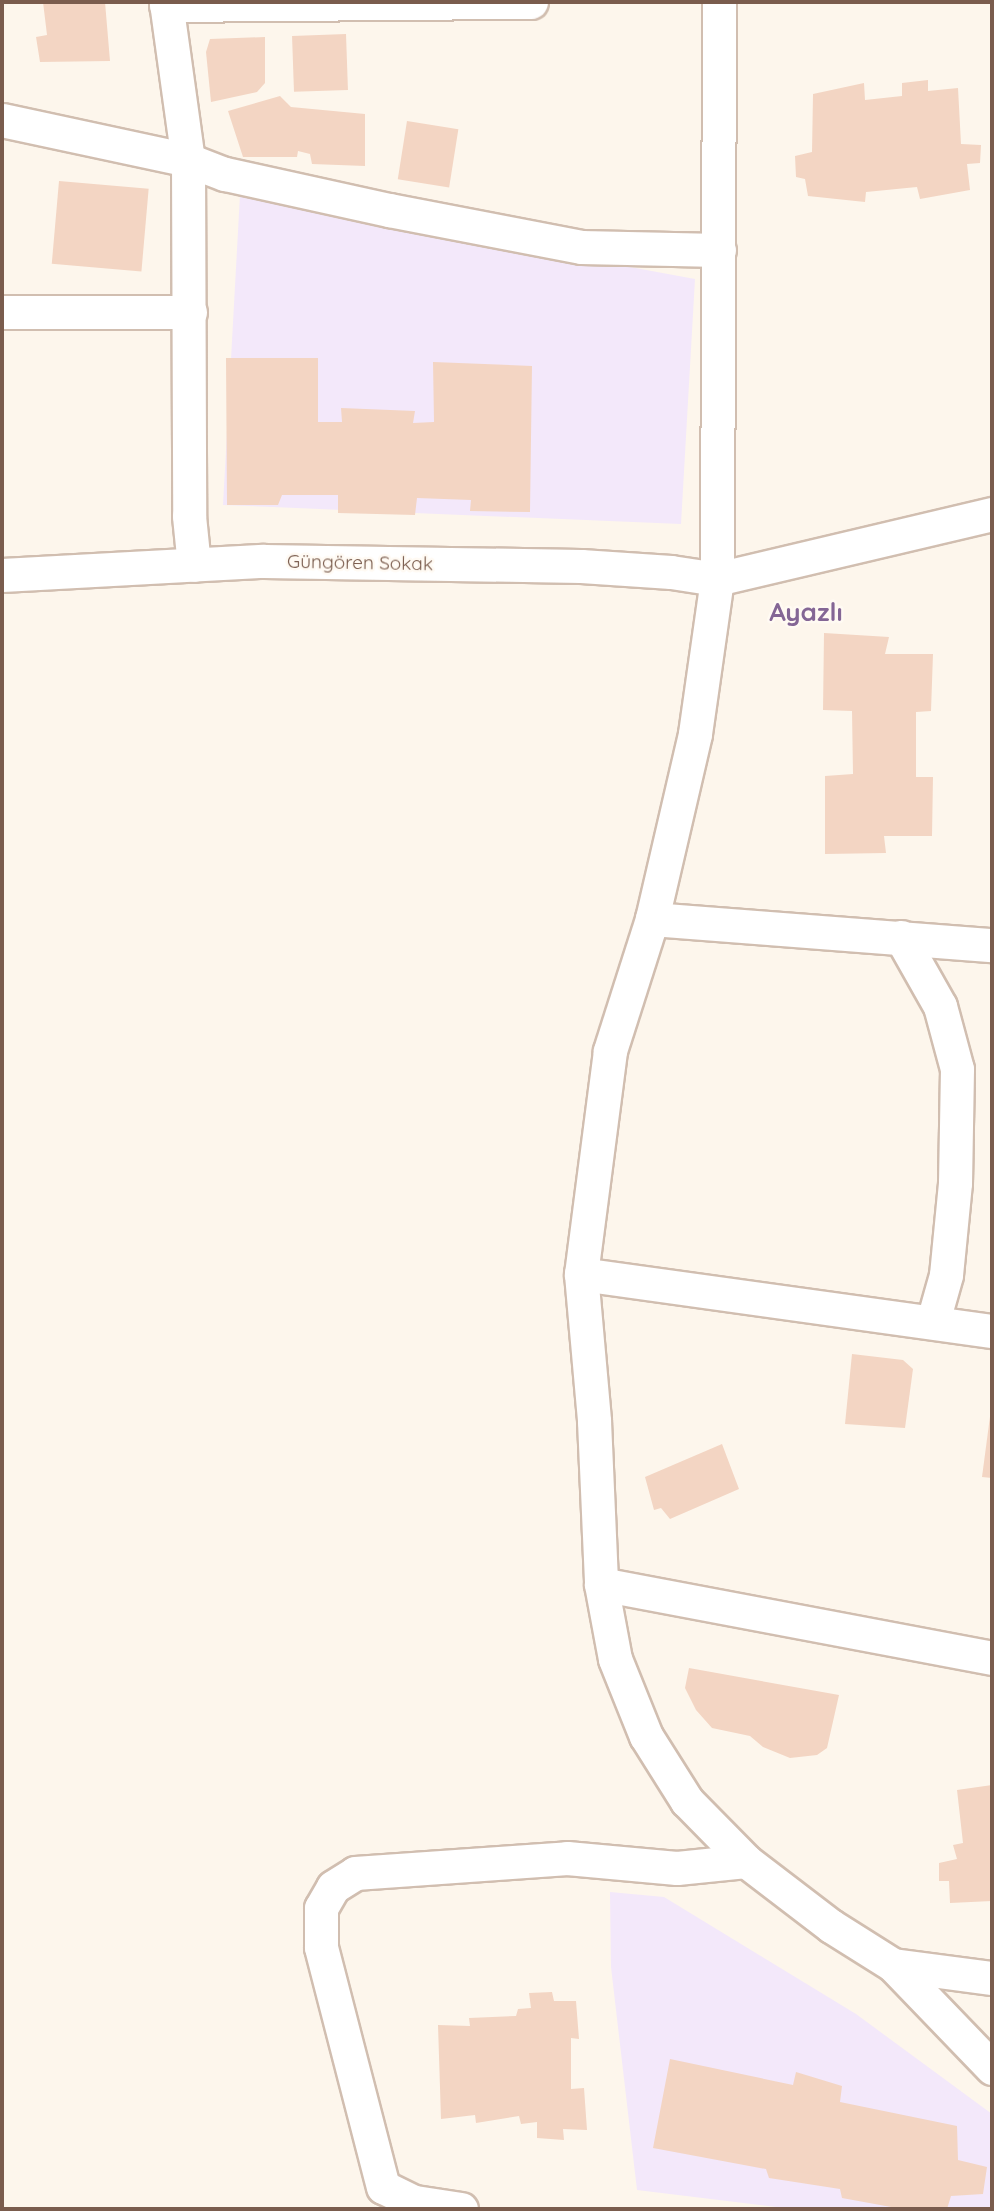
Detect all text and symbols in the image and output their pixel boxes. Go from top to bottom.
street label: Güngören Sokak [287,550,433,576]
district label: Ayazlı [769,596,843,628]

